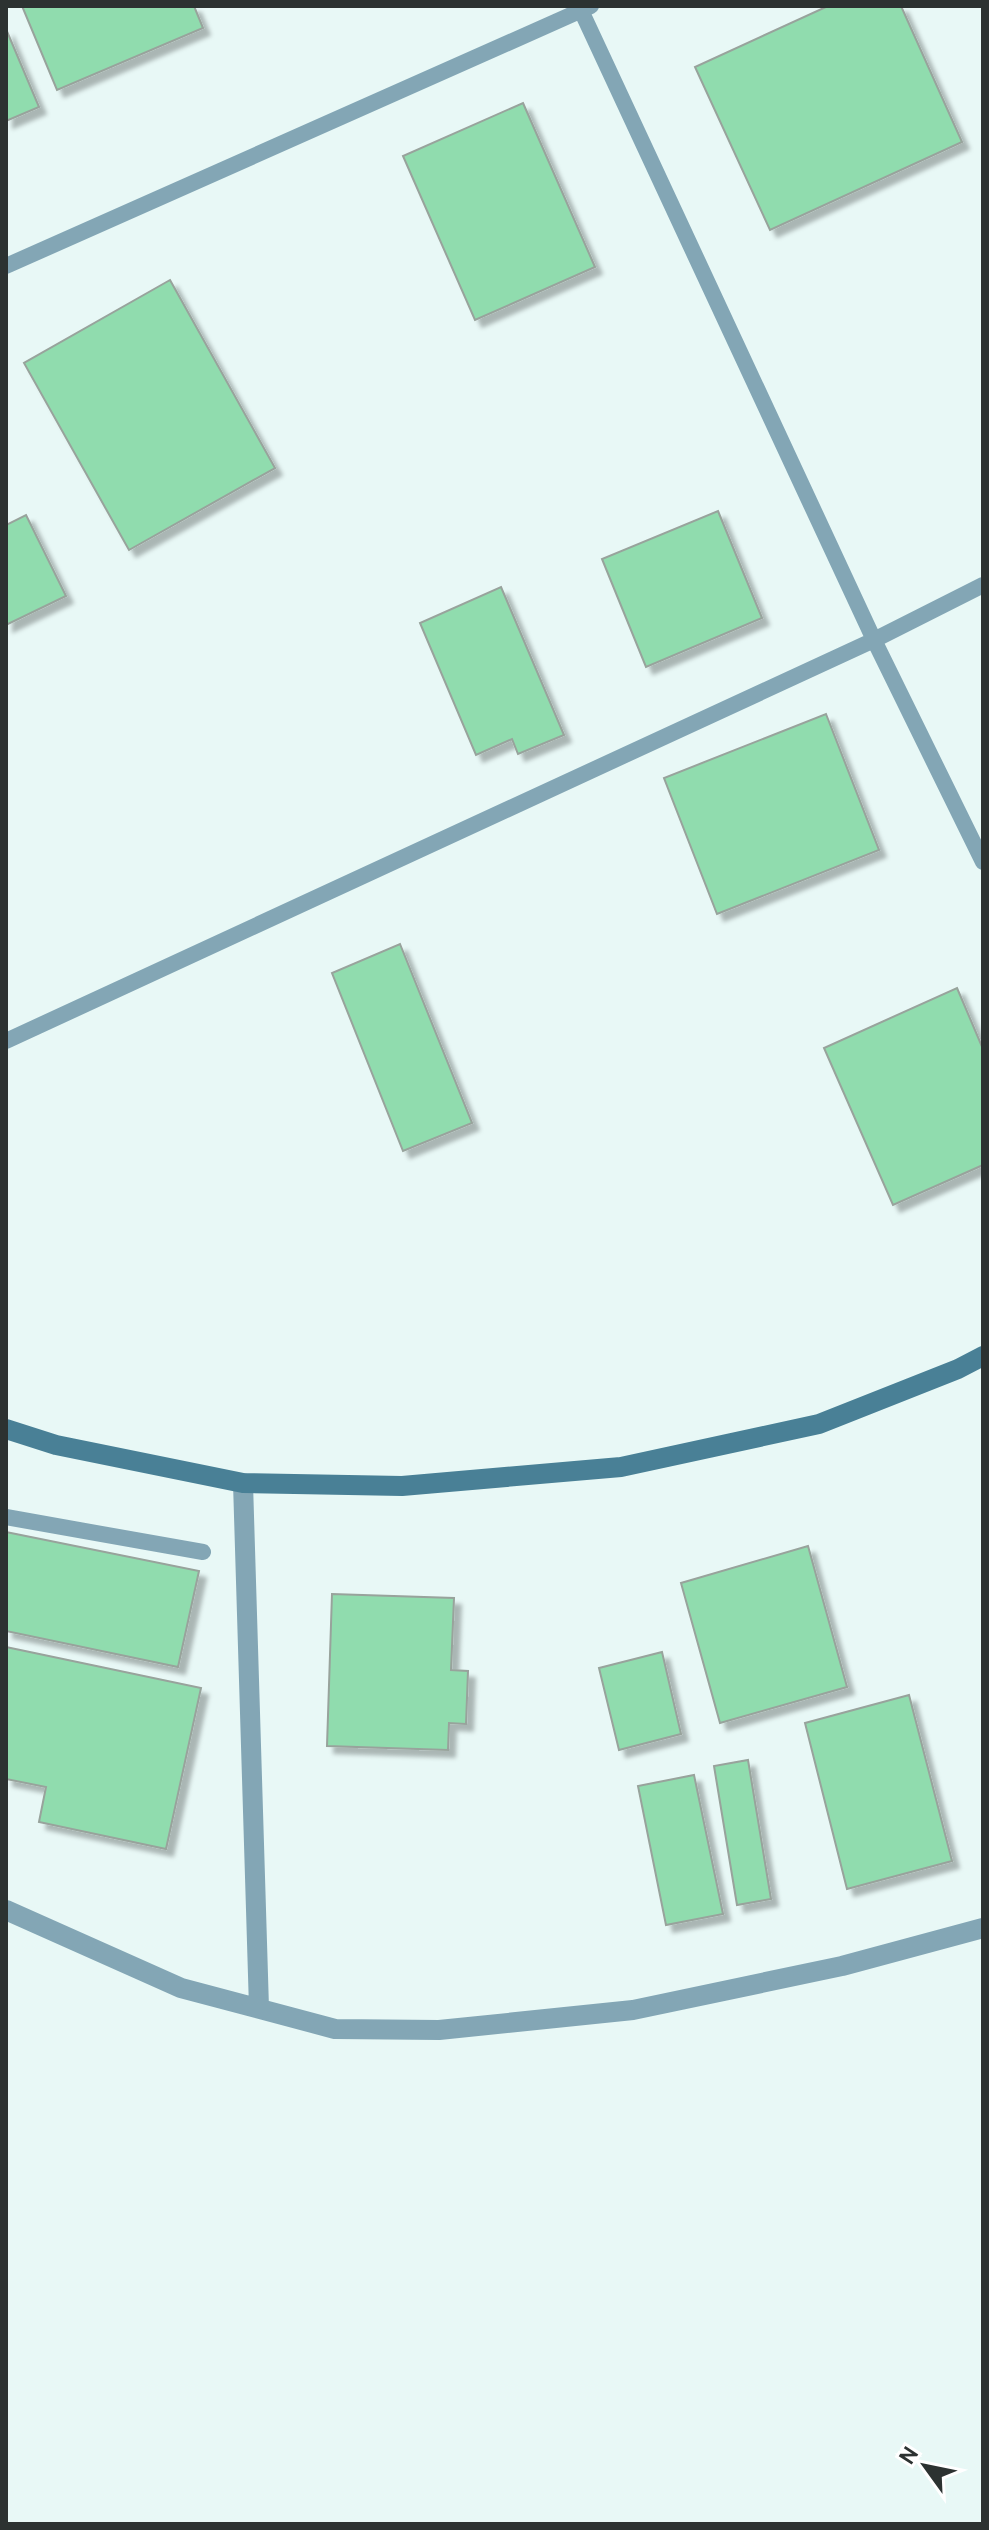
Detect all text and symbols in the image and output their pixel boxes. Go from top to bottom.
north arrow [885,2426,965,2506]
text: N [893,2442,924,2469]

